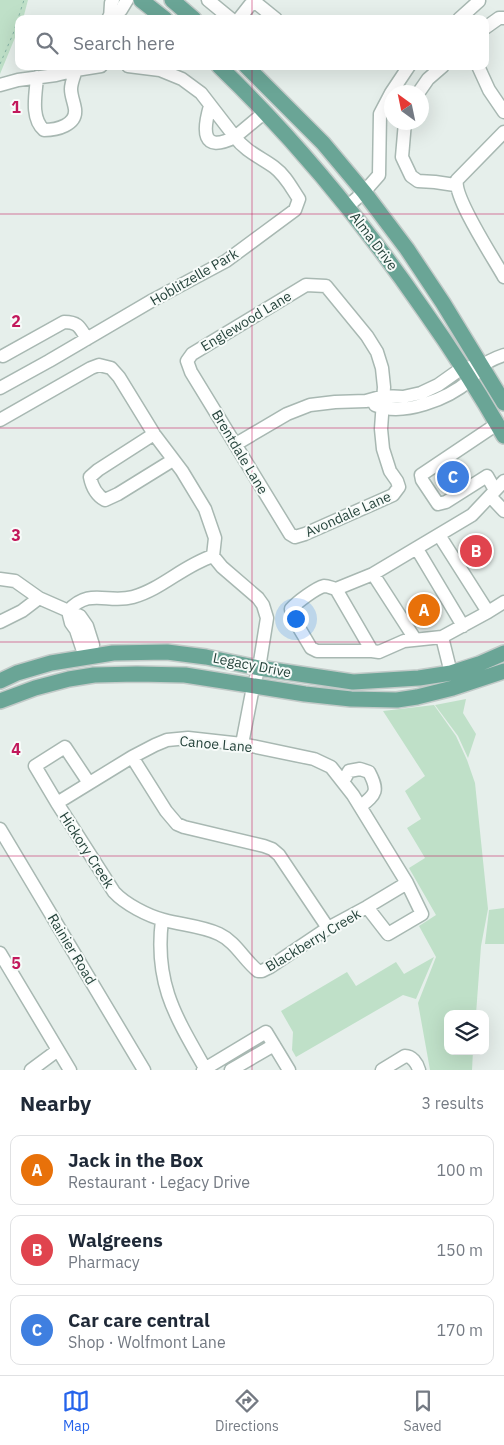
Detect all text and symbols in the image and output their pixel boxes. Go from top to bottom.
search box [15,15,489,70]
icon: search [33,29,61,57]
text: Search here [73,31,175,55]
north arrow [384,85,429,130]
text: 1 [11,97,21,117]
street label: Alma Drive [346,208,402,274]
street label: Hoblitzelle Park [147,244,242,310]
street label: Englewood Lane [197,287,295,355]
text: 2 [11,311,21,331]
street label: Brentdale Lane [208,407,272,498]
pin: C [437,458,469,496]
street label: Avondale Lane [302,487,394,541]
text: 3 [11,525,21,545]
pin: B [460,532,492,570]
pin: A [408,591,440,629]
your location [283,606,309,632]
street label: Legacy Drive [211,649,293,681]
street label: Canoe Lane [179,732,253,756]
text: 4 [11,739,21,759]
street label: Hickory Creek [56,808,119,892]
street label: Blackberry Creek [262,904,364,975]
street label: Rainier Road [44,910,100,988]
text: 5 [11,953,21,973]
map controls [444,1010,489,1055]
button: layers [444,1010,489,1055]
text: Nearby [20,1089,91,1117]
text: 3 results [421,1093,484,1113]
text: Jack in the Box [68,1148,203,1172]
text: A [32,1160,42,1180]
text: 100 m [436,1160,483,1180]
text: Restaurant · Legacy Drive [68,1172,250,1192]
text: Walgreens [68,1228,163,1252]
text: B [32,1240,42,1260]
text: 150 m [436,1240,483,1260]
text: Pharmacy [68,1252,140,1272]
text: Car care central [68,1308,210,1332]
text: C [32,1320,42,1340]
text: 170 m [436,1320,483,1340]
text: Shop · Wolfmont Lane [68,1332,226,1352]
tab: Map [62,1387,90,1435]
tab: Directions [215,1387,279,1435]
tab: Saved [404,1387,442,1435]

